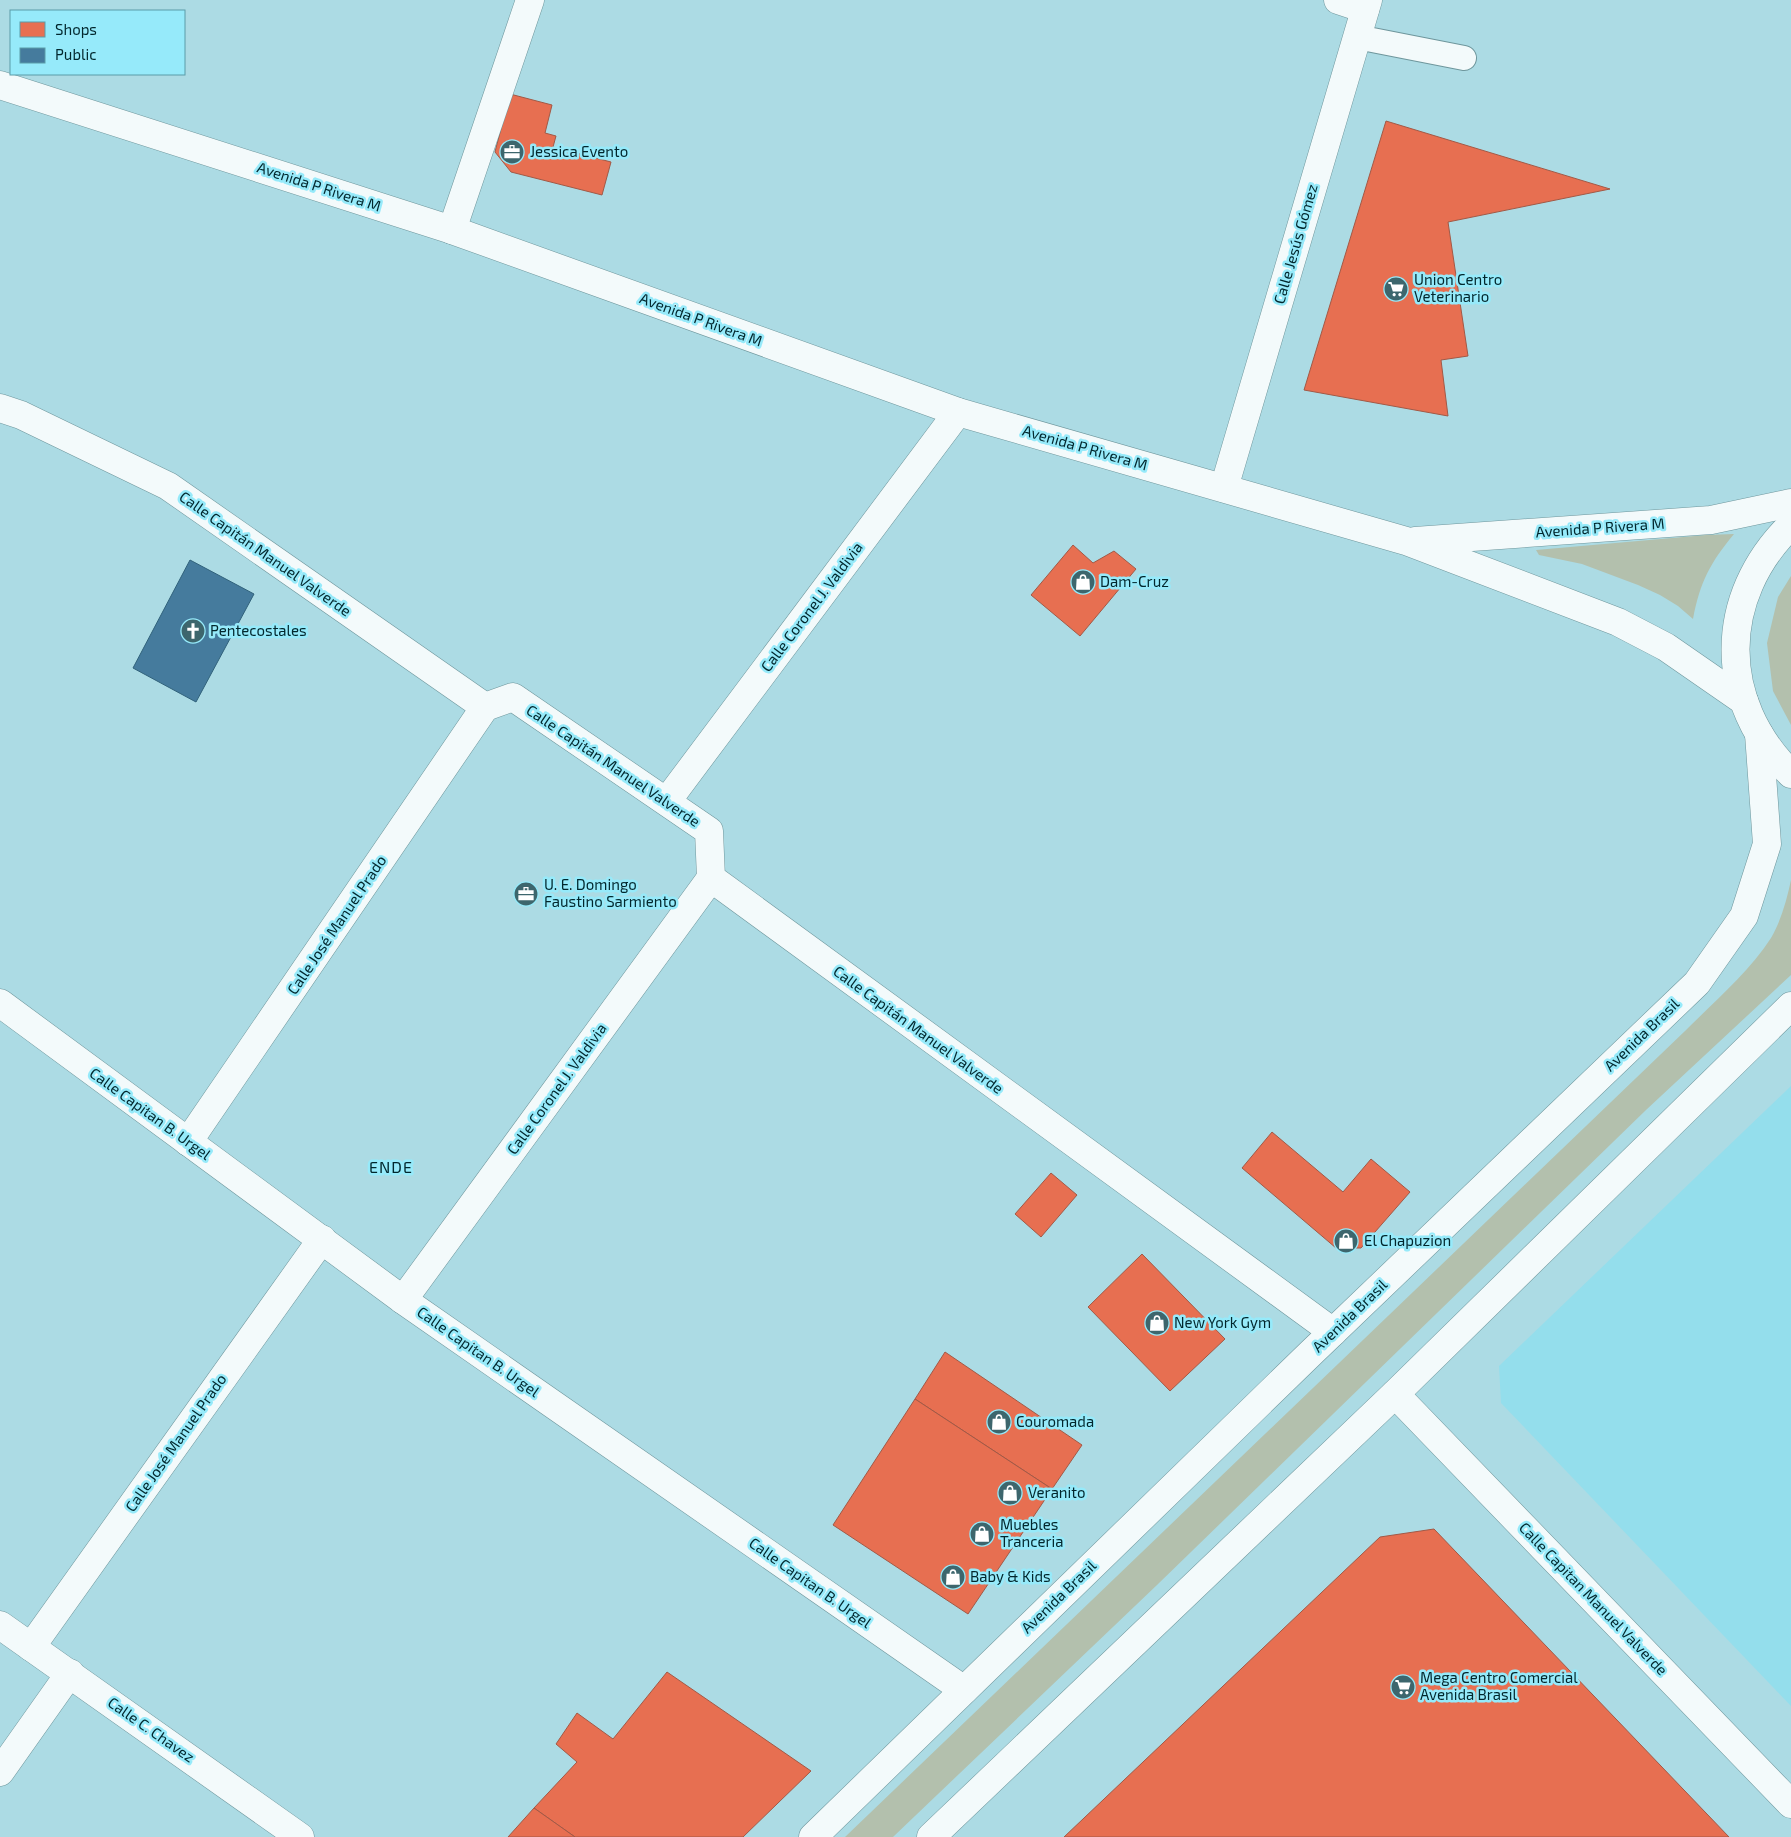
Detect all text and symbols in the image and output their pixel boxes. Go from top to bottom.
legend [10,10,185,75]
text: Shops [55,20,97,38]
text: Public [55,45,96,63]
office icon: Jessica Evento [499,139,525,165]
place label: Jessica Evento [530,142,628,160]
street label: Avenida P Rivera M [255,158,384,215]
street label: Calle Jesús Gómez [1269,182,1321,306]
place label: Union Centro Veterinario [1414,270,1502,305]
supermarket icon: Union Centro Veterinario [1383,276,1409,302]
street label: Avenida P Rivera M [638,289,765,350]
street label: Avenida P Rivera M [1021,421,1150,473]
street label: Calle Capitán Manuel Valverde [176,487,355,620]
street label: Avenida P Rivera M [1535,514,1665,540]
street label: Calle Coronel J. Valdivia [757,538,866,675]
shop icon: Dam-Cruz [1070,569,1096,595]
place label: Dam-Cruz [1100,572,1169,590]
church icon: Pentecostales [180,618,206,644]
place label: Pentecostales [210,621,307,639]
street label: Calle Capitán Manuel Valverde [523,700,704,830]
street label: Calle José Manuel Prado [283,852,389,997]
place label: U. E. Domingo Faustino Sarmiento [544,875,677,910]
office icon: U. E. Domingo Faustino Sarmiento [513,881,539,907]
street label: Calle Capitán Manuel Valverde [830,961,1007,1097]
street label: Avenida Brasil [1600,994,1683,1074]
street label: Calle Coronel J. Valdivia [503,1019,610,1157]
street label: Calle Capitan B. Urgel [87,1063,215,1163]
district label: ENDE [369,1157,413,1176]
shop icon: El Chapuzion [1333,1228,1359,1254]
place label: El Chapuzion [1364,1231,1451,1249]
street label: Avenida Brasil [1308,1275,1391,1355]
street label: Calle Capitan B. Urgel [414,1302,544,1400]
shop icon: New York Gym [1144,1310,1170,1336]
place label: New York Gym [1174,1313,1271,1331]
street label: Calle José Manuel Prado [121,1370,230,1515]
shop icon: Couromada [986,1409,1012,1435]
place label: Couromada [1016,1412,1094,1430]
shop icon: Veranito [997,1480,1023,1506]
place label: Veranito [1028,1483,1086,1501]
place label: Muebles Tranceria [1000,1515,1064,1550]
street label: Calle Capitan Manuel Valverde [1516,1518,1672,1679]
shop icon: Muebles Tranceria [969,1521,995,1547]
street label: Calle Capitan B. Urgel [746,1533,876,1631]
street label: Avenida Brasil [1017,1556,1100,1636]
shop icon: Baby & Kids [940,1564,966,1590]
place label: Baby & Kids [970,1567,1051,1585]
place label: Mega Centro Comercial Avenida Brasil [1420,1668,1578,1703]
supermarket icon: Mega Centro Comercial Avenida Brasil [1390,1674,1416,1700]
street label: Calle C. Chavez [105,1693,198,1766]

